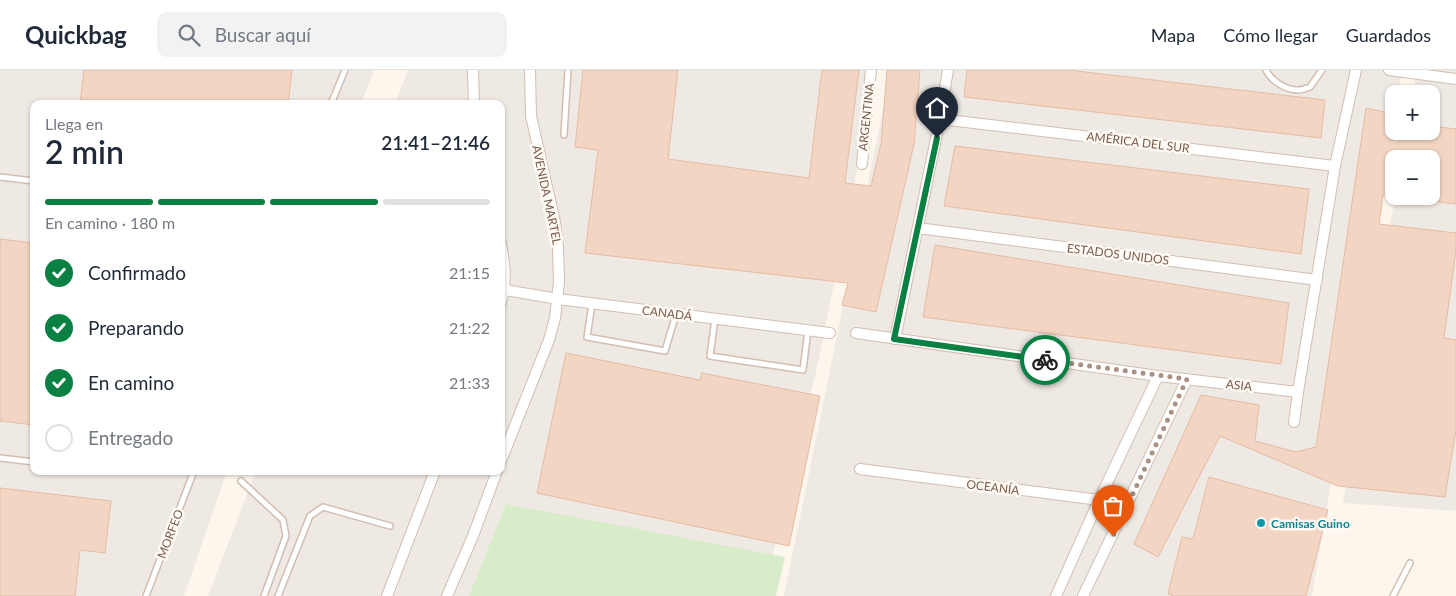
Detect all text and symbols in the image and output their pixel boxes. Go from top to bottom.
search box [157,12,507,57]
text: Quickbag [25,20,127,49]
icon: search [175,21,203,49]
text: Buscar aquí [215,23,311,46]
text: Mapa [1151,24,1195,46]
text: Cómo llegar [1223,24,1318,46]
text: Guardados [1346,24,1431,46]
street label: ARGENTINA [855,81,877,152]
map controls [1385,85,1440,205]
button: + [1385,85,1440,140]
pin [916,87,958,138]
icon: home [923,94,951,122]
text: Llega en [45,114,103,133]
street label: AMÉRICA DEL SUR [1086,128,1191,156]
text: 21:41–21:46 [381,131,490,154]
text: 2 min [45,132,124,171]
street label: AVENIDA MARTEL [529,144,565,246]
button: − [1385,150,1440,205]
text: En camino · 180 m [45,213,175,232]
street label: ESTADOS UNIDOS [1066,240,1170,268]
icon: check [45,259,73,287]
text: Confirmado [88,261,186,284]
text: 21:15 [449,263,490,282]
street label: CANADÁ [641,302,694,324]
icon: check [45,314,73,342]
text: Preparando [88,316,184,339]
text: 21:22 [449,318,490,337]
courier [1020,335,1070,385]
icon: bike [1031,346,1059,374]
icon: check [45,369,73,397]
text: En camino [88,371,174,394]
text: 21:33 [449,373,490,392]
street label: ASIA [1225,376,1254,394]
text: Entregado [88,426,173,449]
street label: OCEANÍA [966,476,1021,498]
pin [1092,485,1134,536]
icon: bag [1099,492,1127,520]
street label: MORFEO [154,507,186,561]
place label: Camisas Guino [1271,516,1350,531]
marker: Camisas Guino [1255,517,1267,529]

